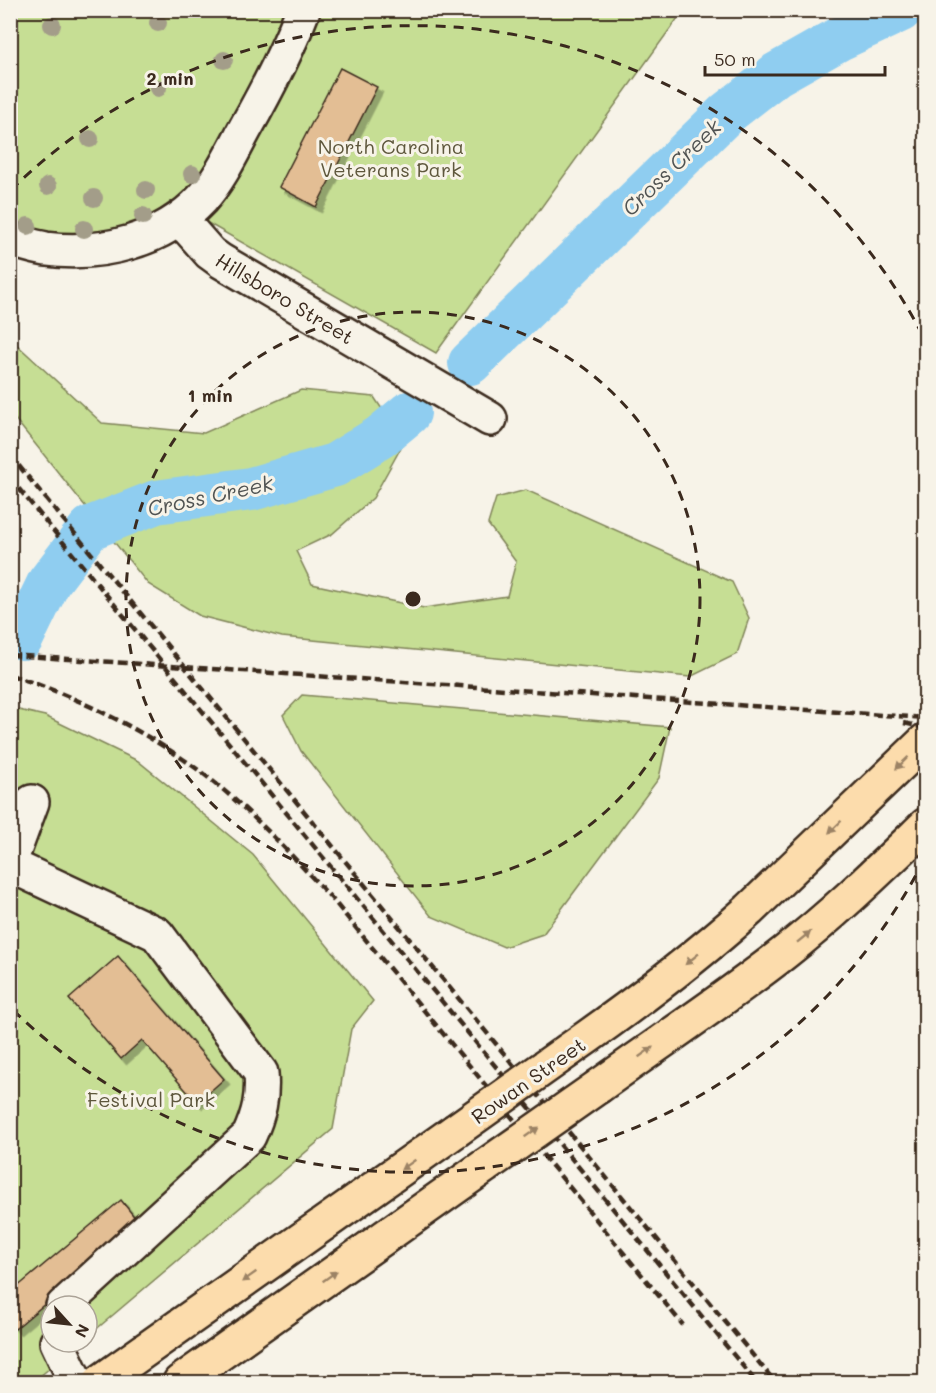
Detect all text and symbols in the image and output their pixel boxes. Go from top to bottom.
scale bar [705,39,885,77]
text: 50 m [714,47,756,71]
text: 2 min [146,66,194,90]
water label: Cross Creek [616,112,727,221]
park label: North Carolina Veterans Park [318,133,464,182]
street label: Hillsboro Street [211,247,359,349]
text: 1 min [187,383,233,407]
water label: Cross Creek [145,468,276,521]
centre of rings [403,589,423,609]
one-way arrow [895,756,909,770]
one-way arrow [828,820,843,834]
one-way arrow [796,931,811,944]
one-way arrow [684,953,700,966]
street label: Rowan Street [466,1031,590,1129]
one-way arrow [638,1046,654,1058]
park label: Festival Park [87,1086,215,1112]
one-way arrow [524,1126,540,1138]
one-way arrow [400,1158,415,1170]
one-way arrow [322,1270,338,1282]
one-way arrow [241,1271,256,1283]
north arrow [39,1294,99,1354]
text: N [71,1321,95,1341]

